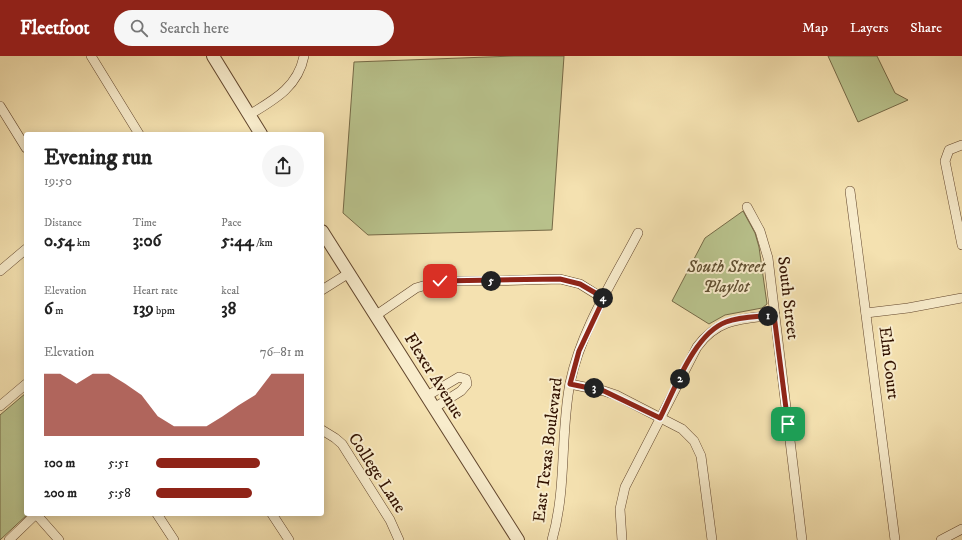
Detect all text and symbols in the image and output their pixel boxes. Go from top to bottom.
search box [114,10,394,46]
text: Fleetfoot [20,17,90,40]
icon: search [128,17,150,39]
text: Search here [160,19,229,38]
text: Map [802,19,828,37]
text: Layers [850,19,888,37]
text: Share [910,19,942,37]
text: Evening run [44,144,152,171]
button: share [262,145,304,187]
text: 19:50 [44,173,72,189]
text: Distance [44,216,82,230]
text: Time [133,216,157,230]
text: Pace [221,216,242,230]
text: 0.54 [44,230,74,252]
text: 3:06 [133,230,161,252]
text: 5:44 [221,230,254,252]
text: km [74,236,90,250]
text: /km [254,236,273,250]
street label: South Street [772,255,804,341]
park label: South Street Playlot [686,256,767,298]
pin [423,264,457,298]
icon: check [429,270,451,292]
pin: 5 [481,271,501,291]
text: 5 [488,274,494,288]
text: Elevation [44,284,87,298]
text: Heart rate [133,284,178,298]
text: kcal [221,284,239,298]
pin: 4 [593,288,613,308]
text: 4 [600,291,606,305]
text: 6 [44,298,53,320]
text: 139 [133,298,154,320]
text: 38 [221,298,236,320]
text: m [53,304,63,318]
text: bpm [154,304,175,318]
pin: 1 [758,306,778,326]
text: 1 [766,309,770,323]
street label: Elm Court [874,325,904,401]
street label: Flexer Avenue [399,329,469,423]
text: Elevation [44,344,94,360]
text: 76–81 m [260,344,304,360]
pin: 2 [670,369,690,389]
text: 2 [677,372,683,386]
street label: East Texas Boulevard [528,376,568,524]
pin: 3 [584,378,604,398]
text: 3 [592,381,596,395]
pin [771,407,805,441]
icon: arrive [777,413,799,435]
street label: College Lane [343,429,411,517]
text: 100 m [44,455,75,471]
text: 5:51 [108,455,129,471]
text: 200 m [44,485,77,501]
text: 5:58 [108,485,131,501]

